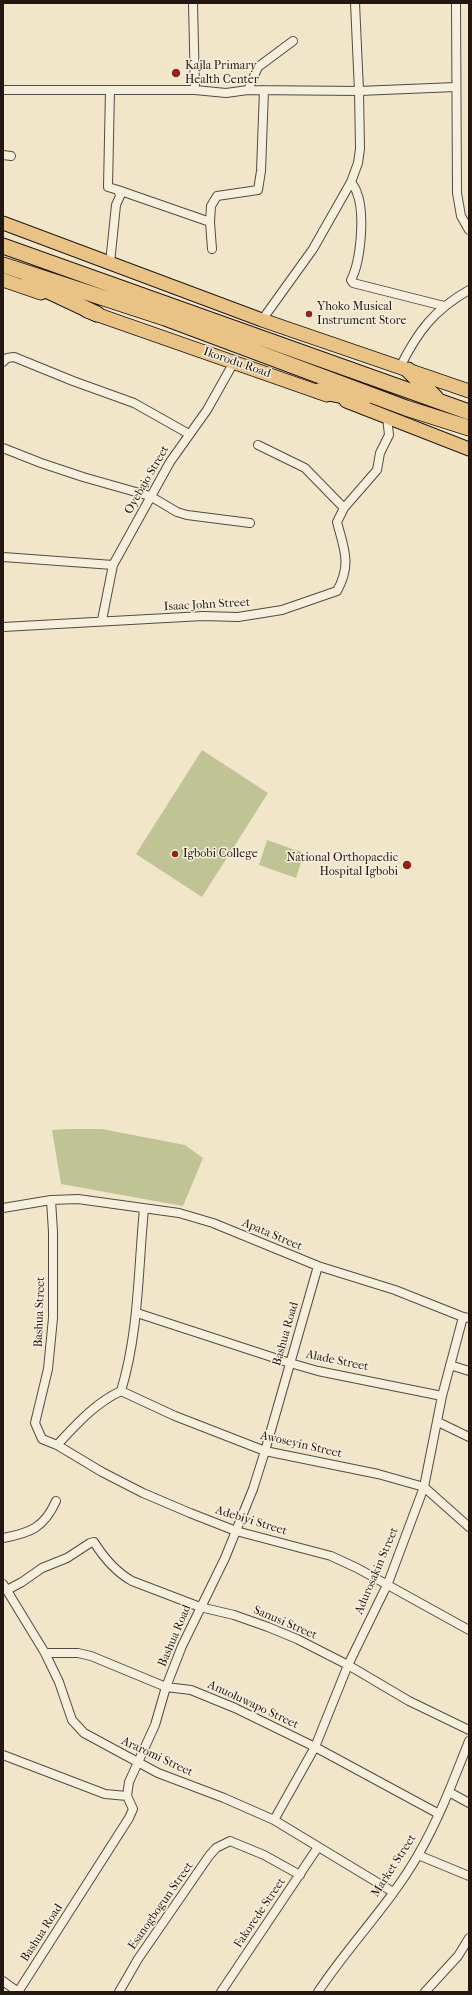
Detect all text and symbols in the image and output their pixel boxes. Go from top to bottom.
place label: Kajla Primary Health Center [185,59,259,87]
marker: Kajla Primary Health Center [170,67,182,79]
place label: Yhoko Musical Instrument Store [317,300,406,328]
marker: Yhoko Musical Instrument Store [304,309,314,319]
street label: Ikorodu Road [201,345,273,381]
street label: Oyebajo Street [122,443,172,517]
street label: Isaac John Street [164,596,250,614]
place label: Igbobi College [183,847,258,861]
marker: Igbobi College [170,849,180,859]
place label: National Orthopaedic Hospital Igbobi [286,851,398,879]
marker: National Orthopaedic Hospital Igbobi [401,859,413,871]
street label: Apata Street [240,1216,304,1254]
street label: Bashua Street [32,1276,48,1348]
street label: Bashua Road [270,1300,302,1368]
street label: Alade Street [305,1347,369,1375]
street label: Awoseyin Street [259,1429,343,1461]
street label: Adebiyi Street [214,1503,288,1539]
street label: Adurosakin Street [352,1525,402,1617]
street label: Bashua Road [155,1603,195,1669]
street label: Sanusi Street [251,1603,319,1643]
street label: Anuoluwapo Street [205,1678,301,1732]
street label: Araromi Street [119,1734,195,1780]
street label: Market Street [368,1832,420,1900]
street label: Esanogbogun Street [125,1859,197,1953]
street label: Fakorede Street [231,1875,289,1951]
street label: Bashua Road [18,1901,66,1965]

